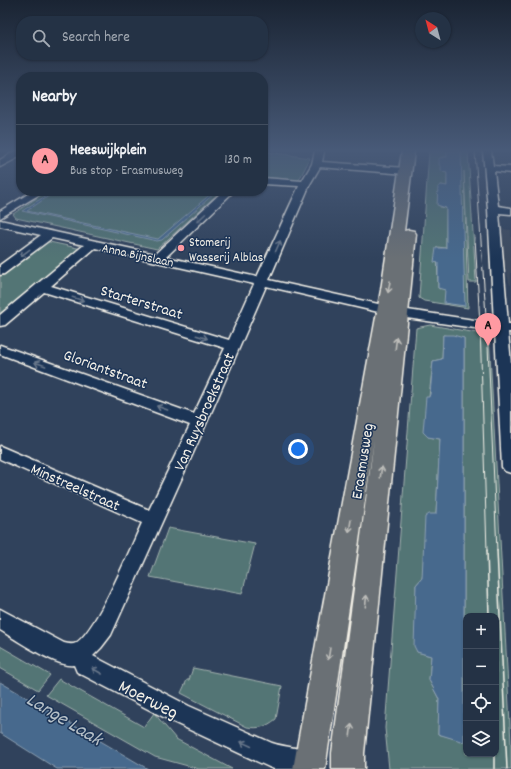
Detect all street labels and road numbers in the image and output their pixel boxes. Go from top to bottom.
street label: Anna Bijnslaan [100,240,175,273]
street label: Starterstraat [97,280,185,327]
street label: Gloriantstraat [60,344,151,396]
street label: Van Ruysbroekstraat [169,349,242,475]
street label: Erasmusweg [346,422,381,501]
street label: Minstreelstraat [27,458,123,518]
street label: Moerweg [113,675,182,728]

